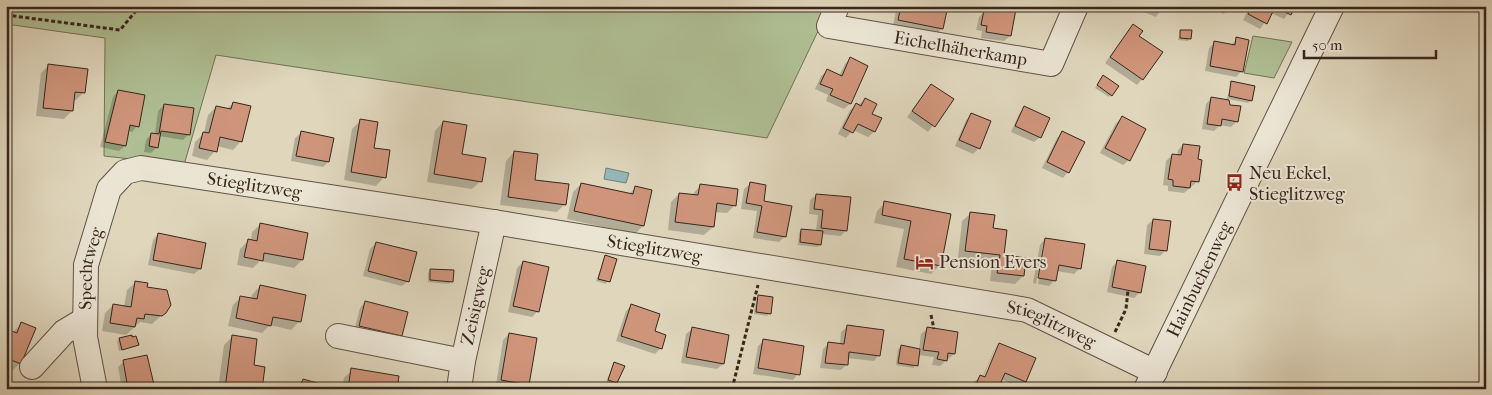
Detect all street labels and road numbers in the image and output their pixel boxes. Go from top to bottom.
street label: Eichelhäherkamp [892,27,1029,71]
street label: Stieglitzweg [206,168,304,204]
street label: Hainbuchenweg [1163,218,1237,341]
street label: Spechtweg [75,224,108,310]
street label: Stieglitzweg [606,231,704,267]
street label: Zeisigweg [457,264,495,347]
street label: Stieglitzweg [1005,297,1099,353]

